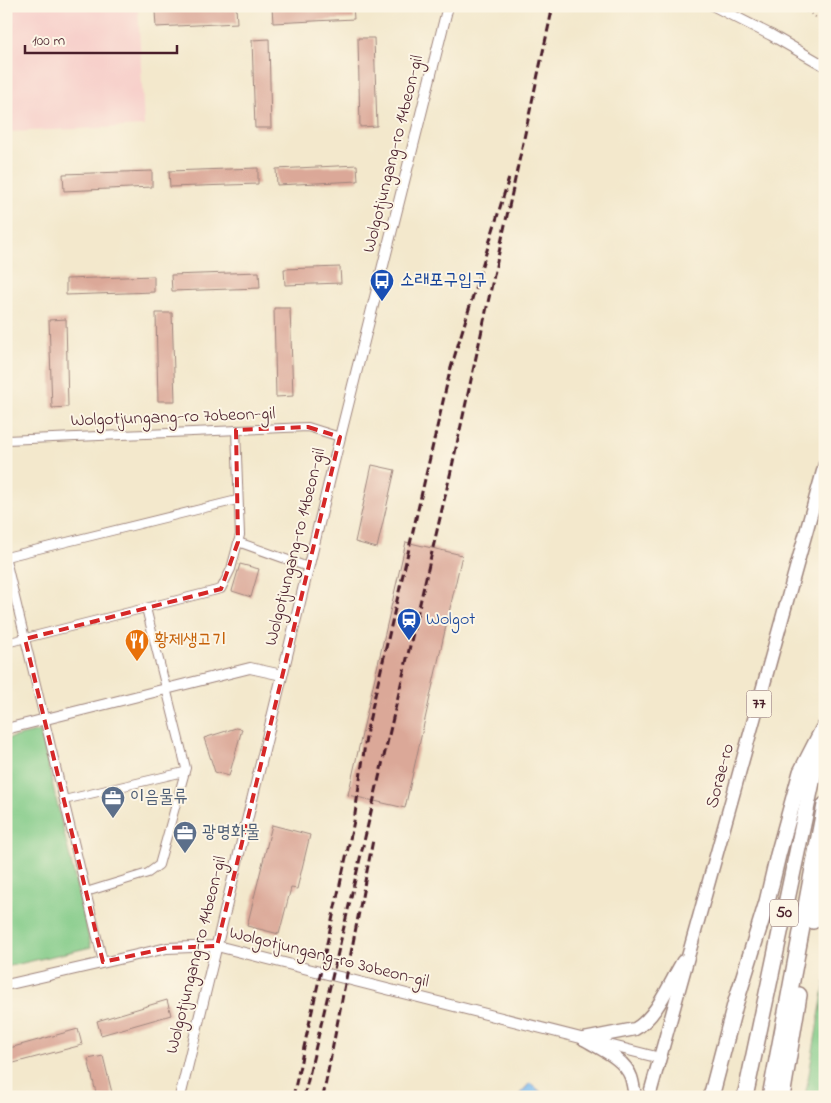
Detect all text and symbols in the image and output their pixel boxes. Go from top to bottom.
scale bar [25,22,178,54]
text: 100 m [32,30,65,52]
street label: Wolgotjungang-ro 14beon-gil [357,52,432,256]
bus stop icon: 소래포구입구 [369,268,395,302]
place label: 소래포구입구 [400,268,487,294]
street label: Wolgotjungang-ro 70beon-gil [70,401,276,436]
street label: Wolgotjungang-ro 14beon-gil [259,445,334,649]
station icon: Wolgot [396,607,422,641]
place label: Wolgot [426,607,475,634]
restaurant icon: 황제생고기 [124,628,150,662]
place label: 황제생고기 [154,628,226,654]
road number: 77 [746,691,772,718]
street label: Sorae-ro [700,741,742,811]
office icon: 이음물류 [100,785,126,819]
place label: 이음물류 [130,785,188,811]
office icon: 광명화물 [172,820,198,854]
place label: 광명화물 [202,820,260,846]
street label: Wolgotjungang-ro 14beon-gil [160,853,235,1057]
road number: 50 [770,900,798,926]
street label: Wolgotjungang-ro 30beon-gil [226,921,432,996]

